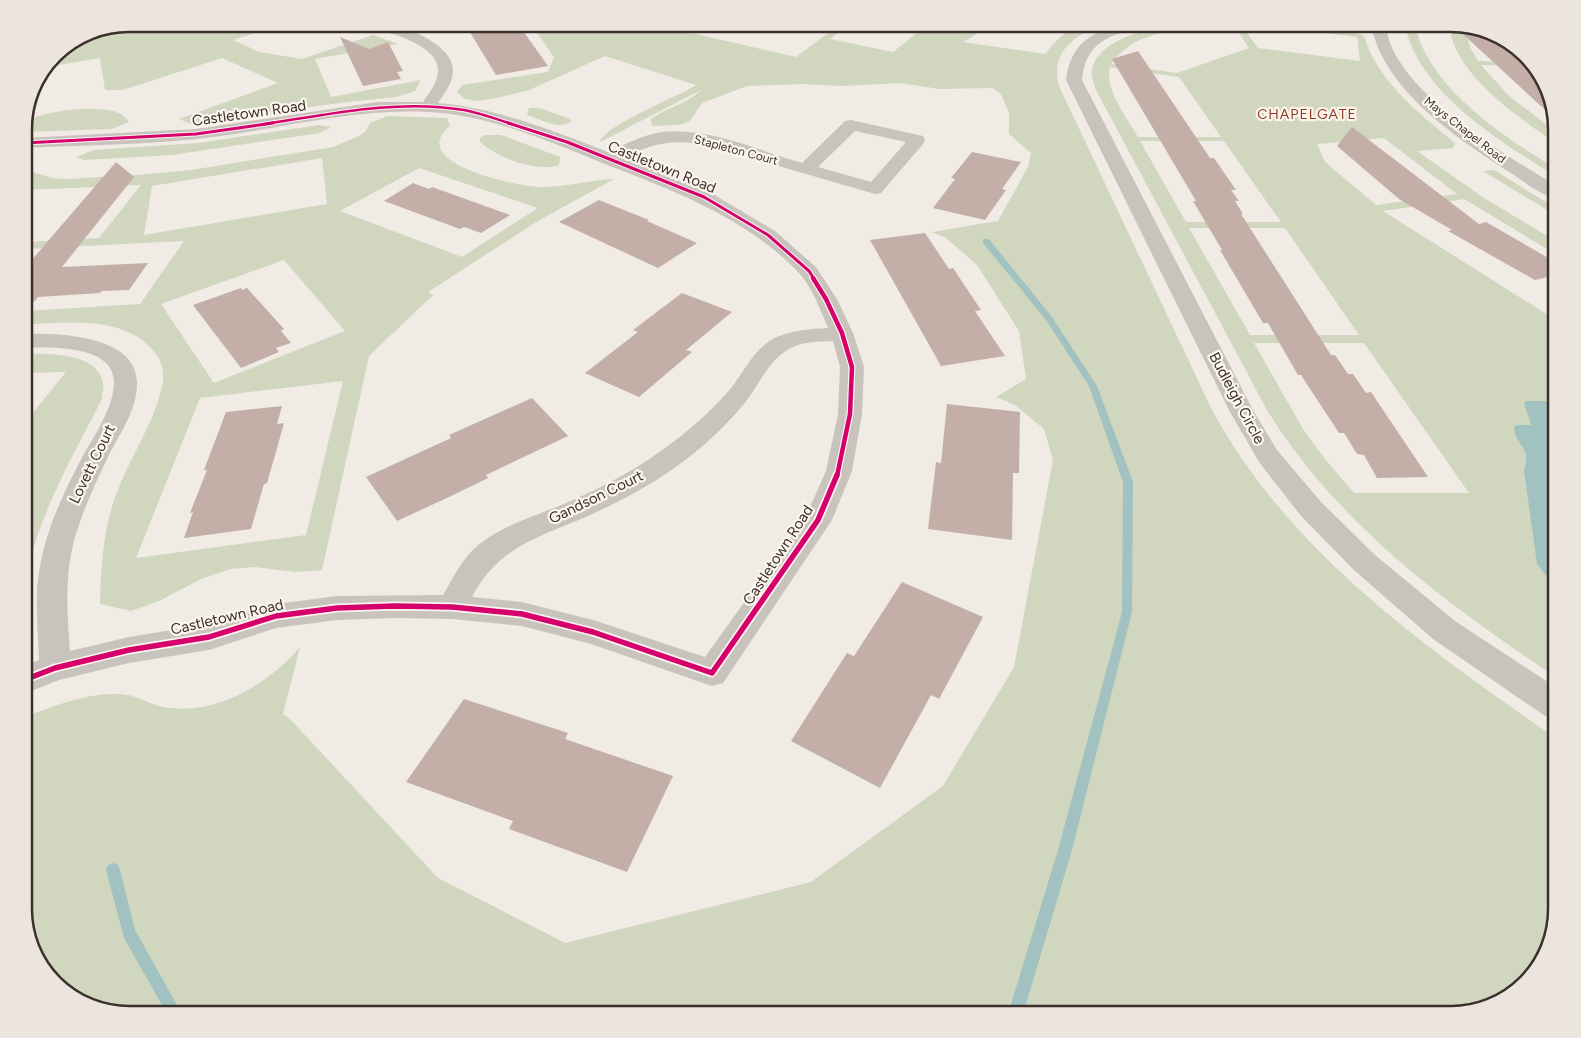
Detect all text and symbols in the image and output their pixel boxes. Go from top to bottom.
street label: Mays Chapel Road [1422,94,1508,166]
street label: Castletown Road [191,96,307,130]
district label: CHAPELGATE [1257,106,1357,123]
street label: Stapleton Court [693,132,780,168]
street label: Castletown Road [605,137,719,197]
street label: Budleigh Circle [1205,349,1269,447]
street label: Lovett Court [65,421,119,507]
street label: Gandson Court [546,466,646,528]
street label: Castletown Road [739,502,817,608]
street label: Castletown Road [169,595,285,639]

